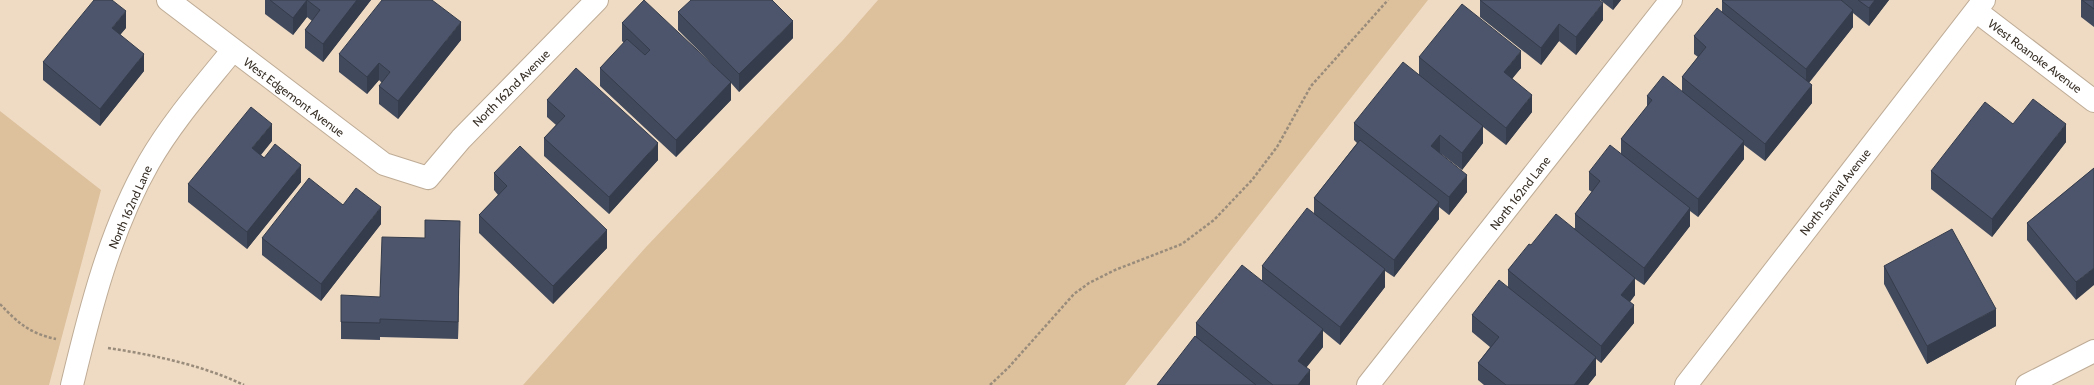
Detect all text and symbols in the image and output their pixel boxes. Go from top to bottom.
street label: West Roanoke Avenue [1985,16,2085,96]
street label: North 162nd Avenue [469,46,553,130]
street label: West Edgemont Avenue [241,54,347,140]
street label: North Sarival Avenue [1796,146,1874,238]
street label: North 162nd Lane [1486,153,1554,233]
street label: North 162nd Lane [105,163,155,251]

